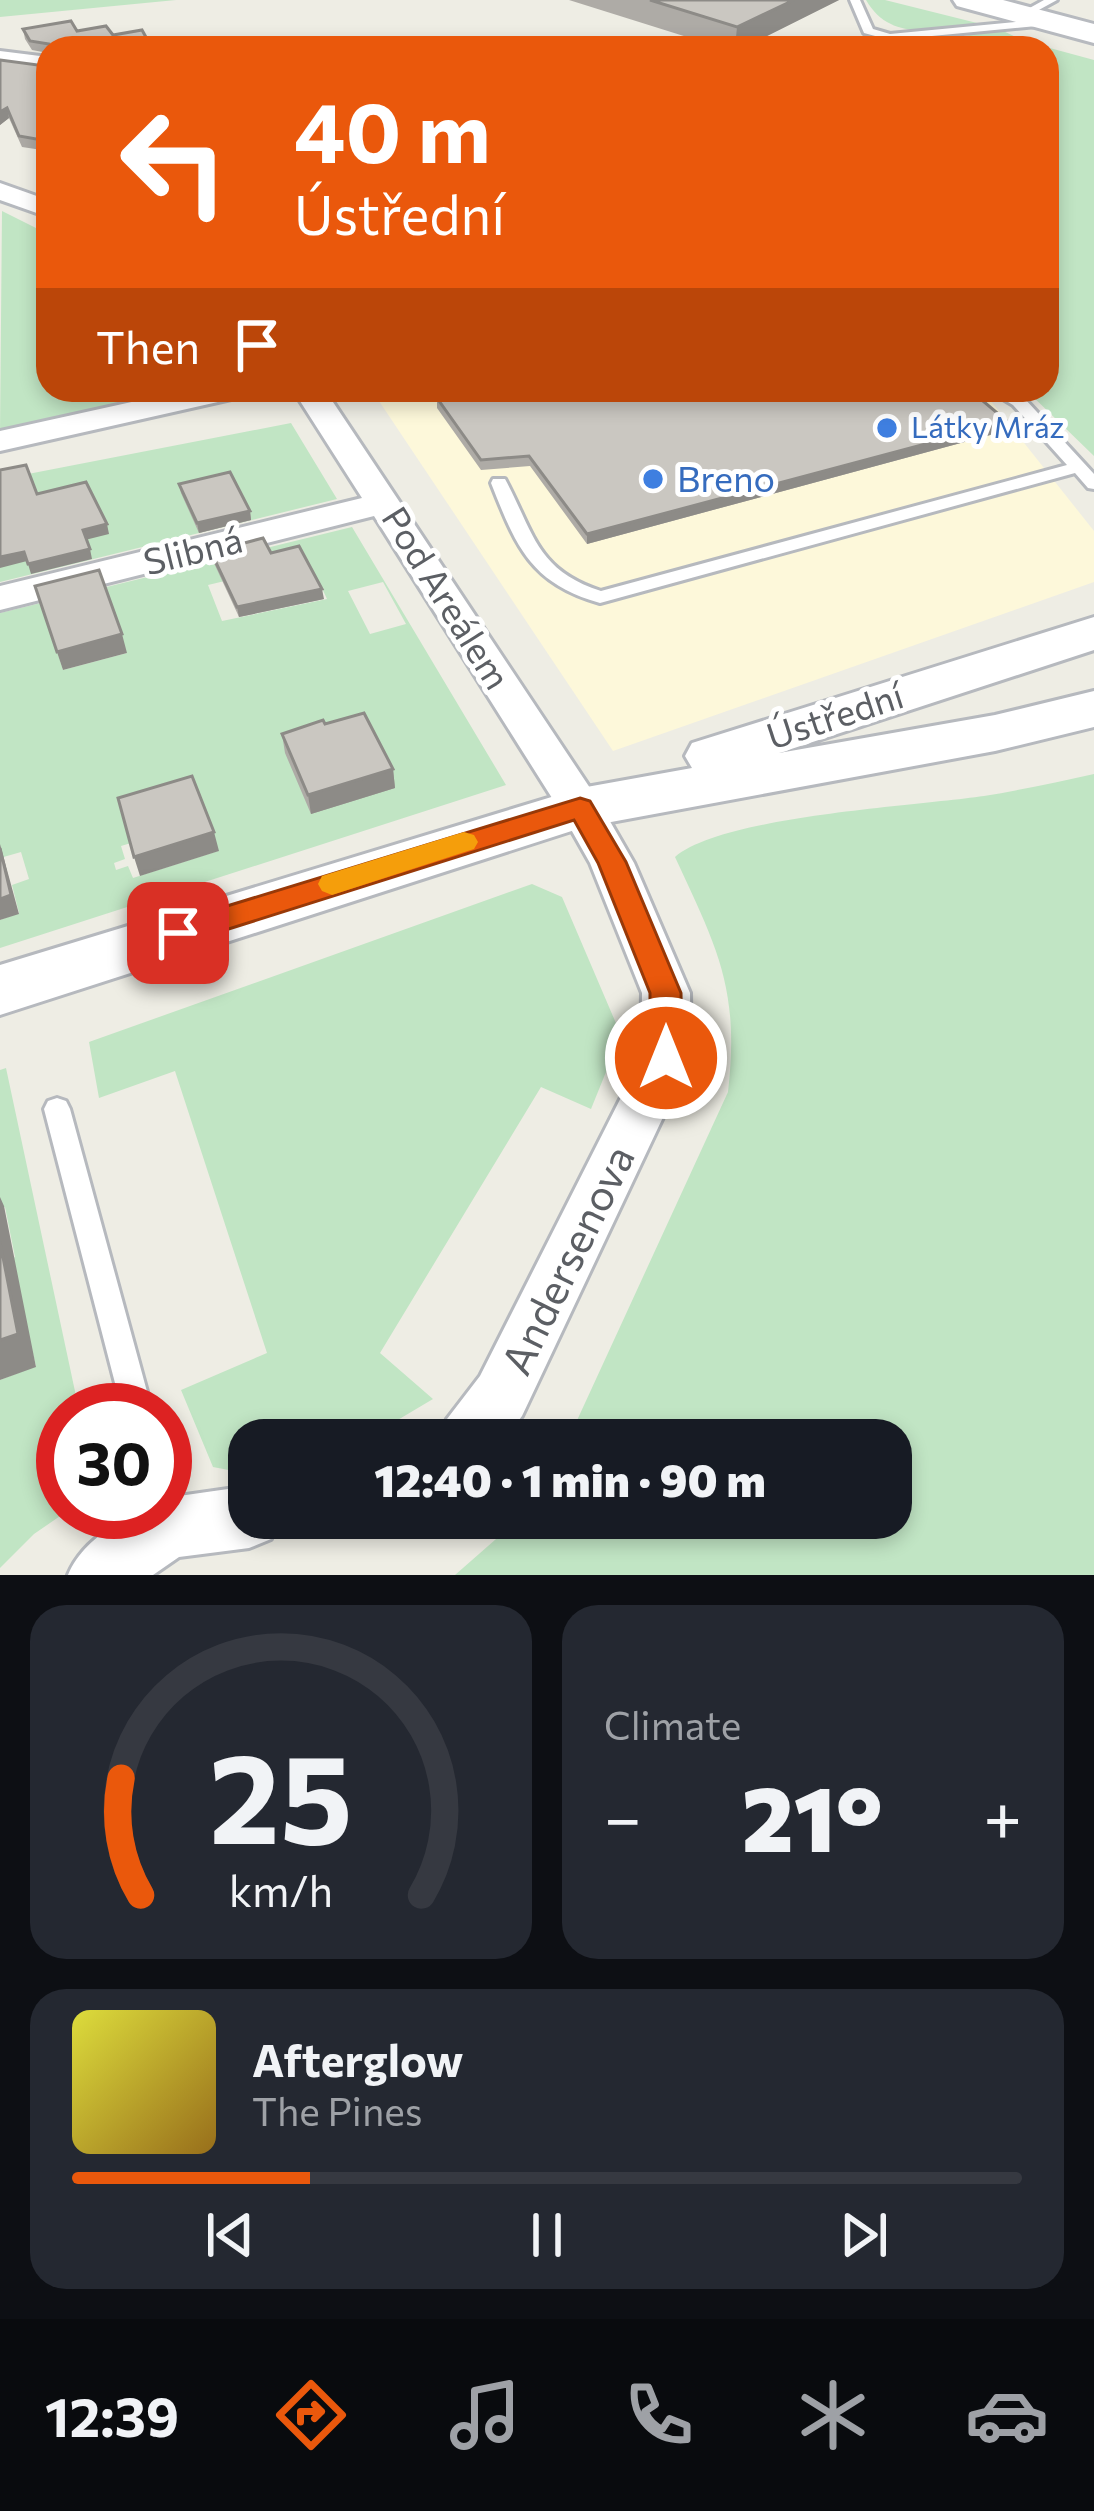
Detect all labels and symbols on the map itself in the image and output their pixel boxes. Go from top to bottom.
place label: Látky Mráz [911,407,1064,444]
marker: Látky Mráz [874,415,900,441]
place label: Breno [677,455,775,499]
marker: Breno [640,466,666,492]
street label: Pod Areálem [374,498,521,696]
street label: Slibná [139,516,246,583]
street label: Ústřední [761,671,910,757]
pin [127,882,229,984]
position arrow [603,995,729,1121]
street label: Andersenova [488,1136,644,1382]
speed limit sign: 30 [36,1383,192,1539]

